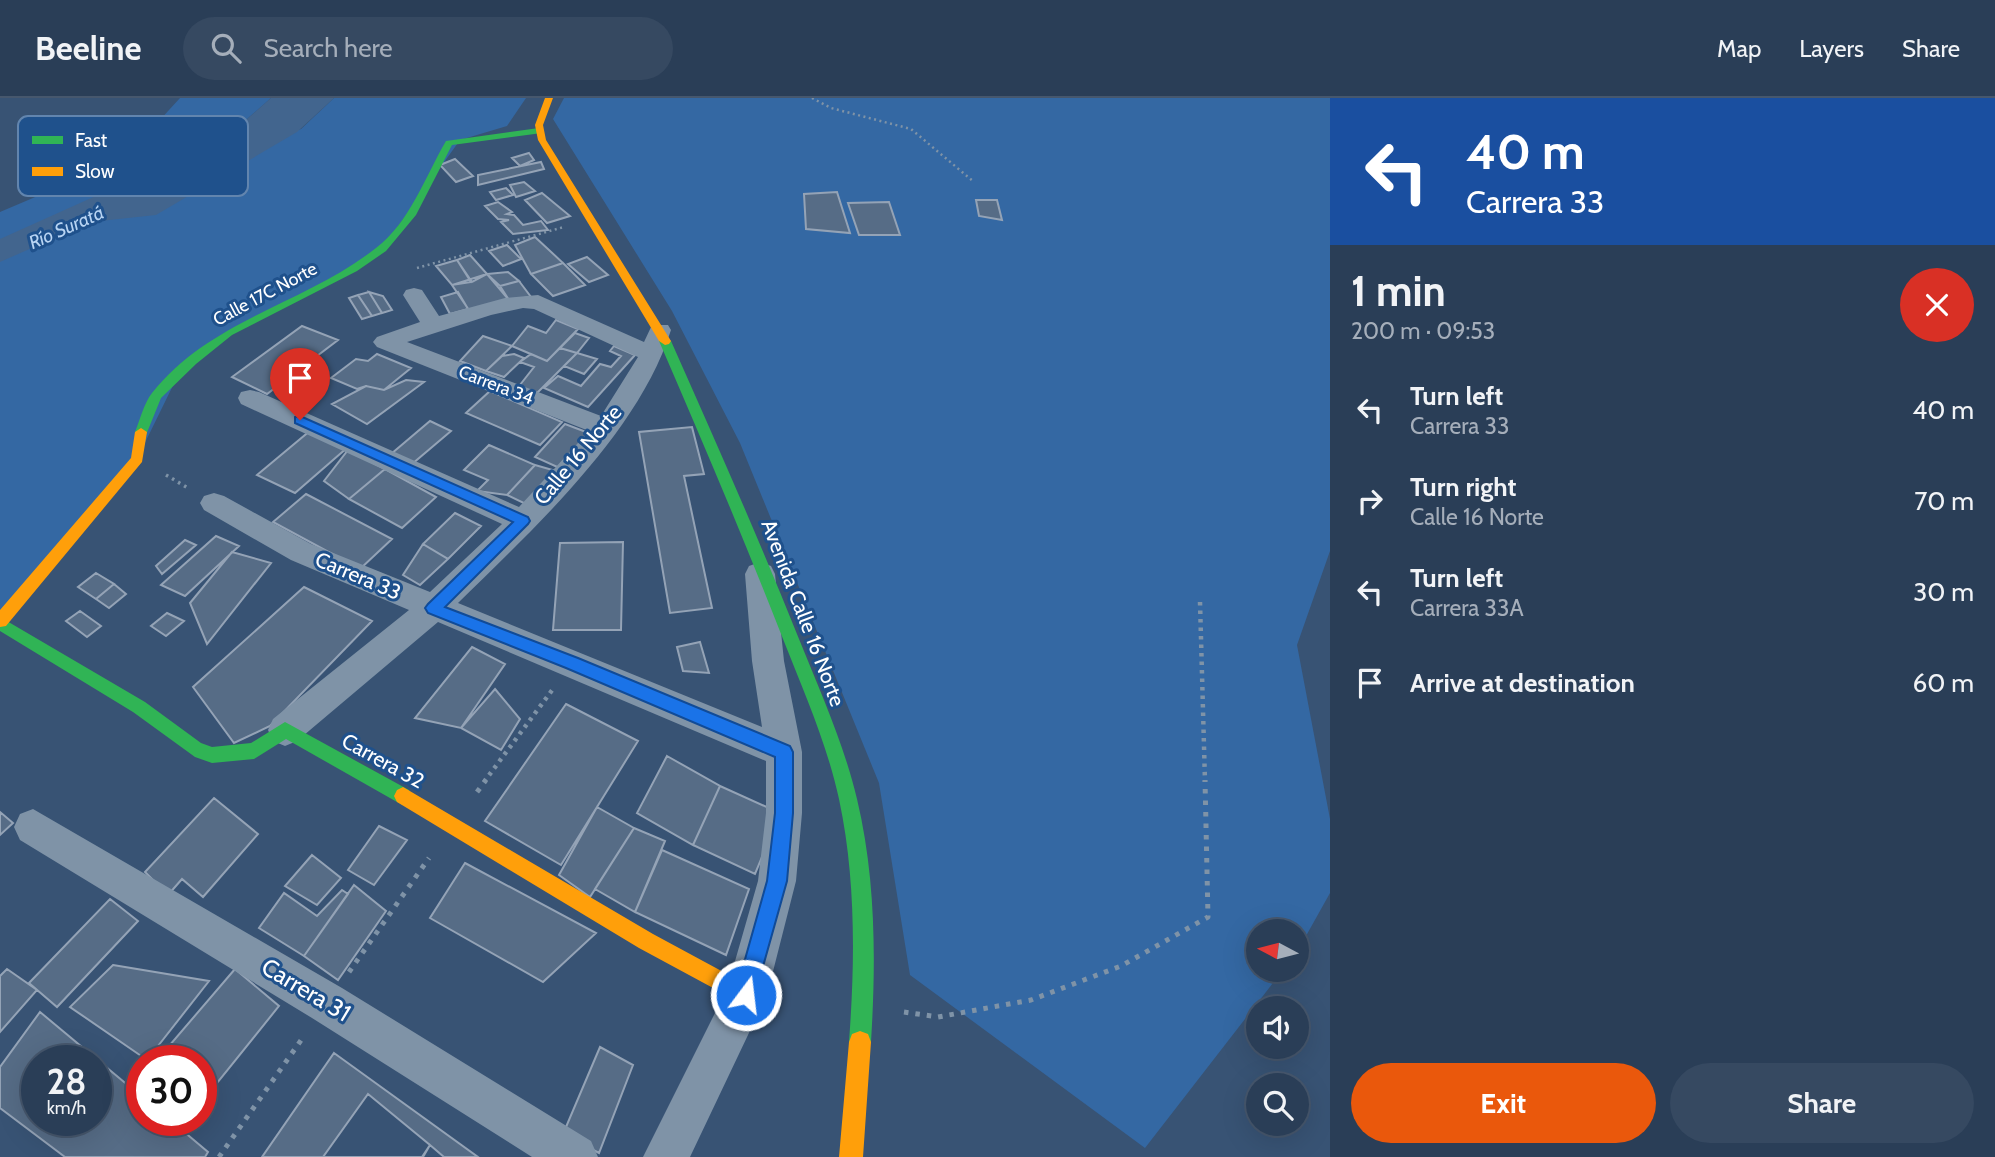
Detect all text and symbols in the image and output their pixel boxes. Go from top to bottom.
search box [183,17,673,80]
text: Beeline [35,28,141,68]
icon: search [207,29,245,67]
text: Search here [263,32,393,64]
text: Map [1717,34,1761,63]
text: Layers [1799,34,1864,63]
text: Share [1902,34,1960,63]
legend [18,116,248,196]
text: 40 m [1466,122,1585,181]
icon: left [1351,126,1442,217]
text: Fast [75,129,108,152]
text: Slow [75,160,115,183]
text: Carrera 33 [1466,182,1604,221]
water label: Río Suratá [25,201,107,254]
street label: Calle 17C Norte [209,257,321,331]
text: 1 min [1351,265,1446,317]
button: close [1900,268,1974,342]
text: 200 m · 09:53 [1351,317,1495,345]
pin [270,348,330,420]
icon: arrive [281,359,319,397]
street label: Carrera 34 [455,361,537,409]
text: Turn left [1410,380,1503,412]
icon: left [1351,391,1389,429]
text: 40 m [1912,394,1974,426]
street label: Calle 16 Norte [529,400,627,510]
text: Carrera 33 [1410,412,1509,440]
text: Turn right [1410,471,1516,503]
icon: right [1351,482,1389,520]
text: 70 m [1914,485,1974,517]
text: Calle 16 Norte [1410,503,1544,531]
street label: Avenida Calle 16 Norte [756,516,851,710]
street label: Carrera 33 [312,546,405,605]
text: Turn left [1410,562,1503,594]
icon: left [1351,573,1389,611]
text: 30 m [1913,576,1974,608]
text: Carrera 33A [1410,594,1524,622]
icon: arrive [1351,664,1389,702]
text: Arrive at destination [1410,667,1635,699]
text: 60 m [1912,667,1974,699]
street label: Carrera 32 [338,728,429,793]
north arrow [1246,919,1309,982]
map controls [1246,919,1309,1136]
street label: Carrera 31 [257,952,356,1027]
position arrow [709,958,783,1032]
button: sound [1246,996,1309,1059]
speed limit sign: 30 [126,1045,217,1136]
text: 28 [47,1060,86,1103]
button: Exit [1351,1063,1656,1143]
button: Share [1670,1063,1974,1143]
button: search [1246,1073,1309,1136]
text: km/h [47,1097,86,1119]

